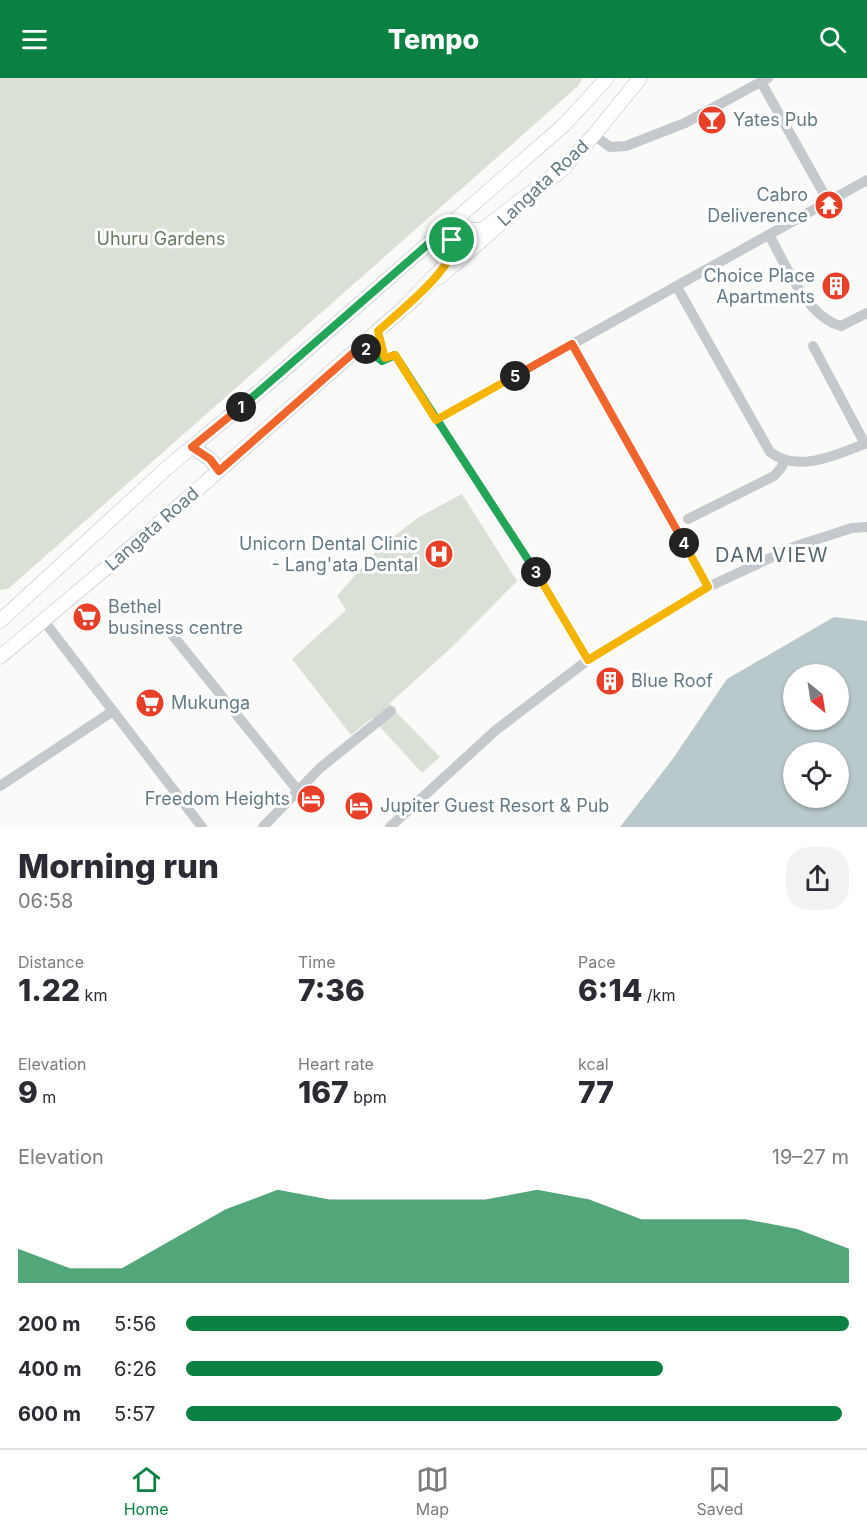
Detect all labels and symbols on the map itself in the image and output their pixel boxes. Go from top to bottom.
bar icon: Yates Pub [696,104,728,136]
place label: Yates Pub [733,109,818,130]
street label: Langata Road [493,135,592,230]
place label: Cabro Deliverence [707,184,808,226]
temple icon: Cabro Deliverence [813,189,845,221]
pin [426,214,477,265]
park label: Uhuru Gardens [97,228,225,249]
place label: Choice Place Apartments [703,265,815,307]
building icon: Choice Place Apartments [820,270,852,302]
pin: 2 [351,334,381,364]
pin: 5 [500,361,530,391]
pin: 1 [226,392,256,422]
street label: Langata Road [101,482,203,575]
pin: 4 [669,528,699,558]
place label: Unicorn Dental Clinic - Lang'ata Dental [239,533,418,575]
hospital icon: Unicorn Dental Clinic - Lang'ata Dental [423,538,455,570]
district label: DAM VIEW [715,543,829,567]
pin: 3 [521,557,551,587]
place label: Bethel business centre [108,596,243,638]
supermarket icon: Bethel business centre [71,601,103,633]
north arrow [783,664,849,730]
building icon: Blue Roof [594,665,626,697]
place label: Blue Roof [631,670,713,691]
supermarket icon: Mukunga [134,687,166,719]
place label: Mukunga [171,692,250,713]
hotel icon: Freedom Heights [295,783,327,815]
place label: Freedom Heights [145,788,290,809]
hotel icon: Jupiter Guest Resort & Pub [343,790,375,822]
place label: Jupiter Guest Resort & Pub [380,795,609,816]

